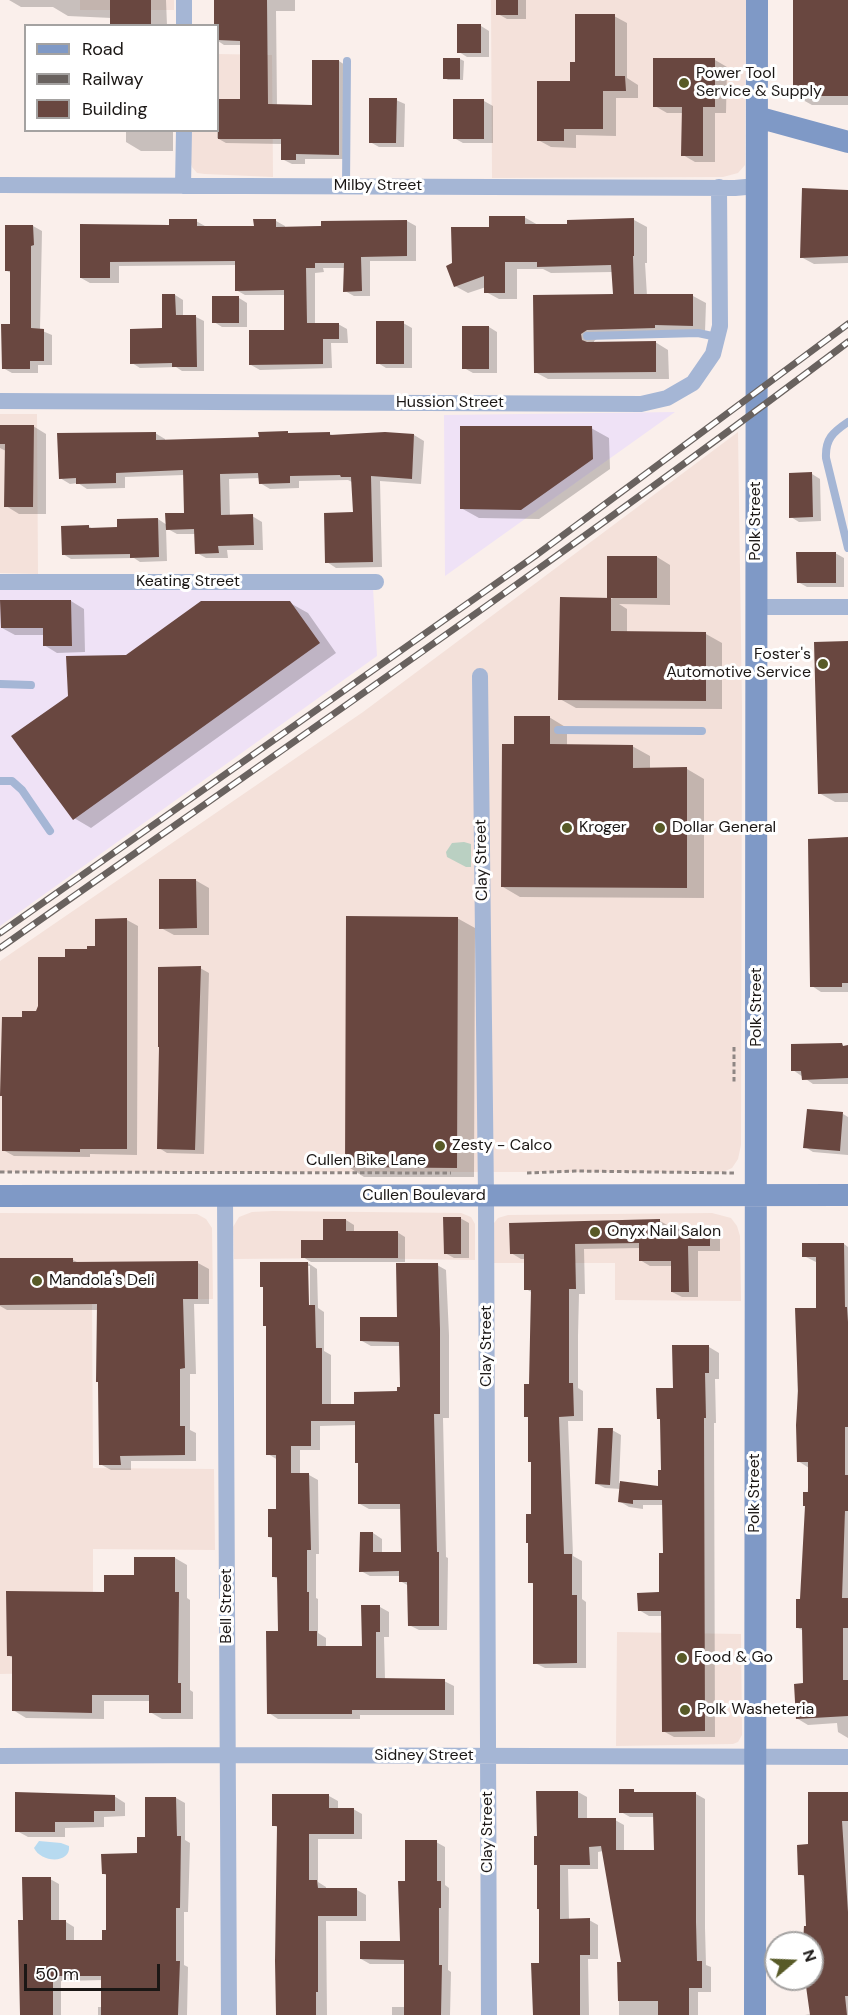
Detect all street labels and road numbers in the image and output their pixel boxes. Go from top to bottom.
street label: Milby Street [334,176,422,196]
street label: Hussion Street [396,393,504,413]
street label: Polk Street [746,481,766,561]
street label: Keating Street [136,572,240,592]
street label: Clay Street [472,819,492,901]
street label: Polk Street [747,967,767,1047]
street label: Cullen Bike Lane [306,1151,426,1171]
street label: Cullen Boulevard [362,1186,486,1206]
street label: Clay Street [477,1305,497,1387]
street label: Polk Street [745,1453,765,1533]
street label: Bell Street [217,1568,237,1644]
street label: Sidney Street [374,1746,474,1766]
street label: Clay Street [478,1791,498,1873]

